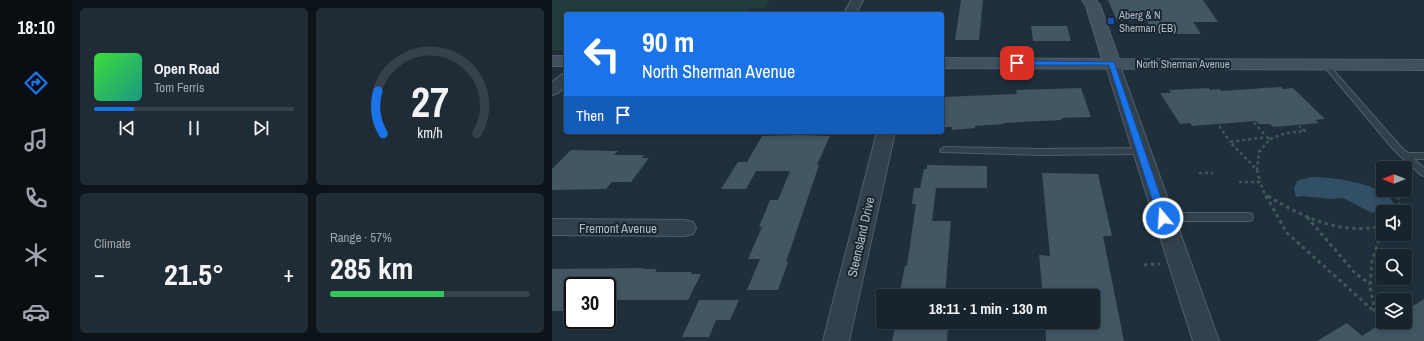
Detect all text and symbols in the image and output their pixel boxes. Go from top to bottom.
place label: Aberg & N Sherman (EB) [1118,8,1176,35]
text: 18:10 [17,15,55,40]
marker: Aberg & N Sherman (EB) [1106,16,1116,26]
text: 90 m [642,23,694,61]
icon: left [576,28,628,80]
pin [1000,46,1034,80]
icon: arrive [1006,52,1028,74]
street label: North Sherman Avenue [1136,57,1230,71]
text: Open Road [154,58,220,79]
text: North Sherman Avenue [642,59,795,84]
icon: directions [22,69,50,97]
text: 27 [411,74,449,130]
text: Tom Ferris [154,79,204,96]
icon: arrive [612,104,634,126]
text: Then [576,105,604,126]
icon: previous [116,117,138,139]
icon: pause [183,117,205,139]
icon: next [250,117,272,139]
text: km/h [417,123,443,142]
icon: music [22,126,50,154]
north arrow [1376,161,1412,197]
map controls [1376,161,1412,329]
icon: phone [22,184,50,212]
street label: Steensland Drive [844,195,878,279]
position arrow [1142,197,1184,239]
button: sound [1376,205,1412,241]
street label: Fremont Avenue [579,220,657,237]
text: Range · 57% [330,229,392,246]
text: Climate [94,235,131,252]
icon: climate [22,241,50,269]
text: 285 km [330,248,413,288]
button: search [1376,249,1412,285]
text: 21.5° [164,254,224,294]
text: − [94,259,105,289]
text: + [283,259,294,289]
speed limit sign: 30 [564,277,616,329]
button: layers [1376,293,1412,329]
icon: car [22,298,50,326]
text: 18:11 · 1 min · 130 m [929,298,1047,319]

